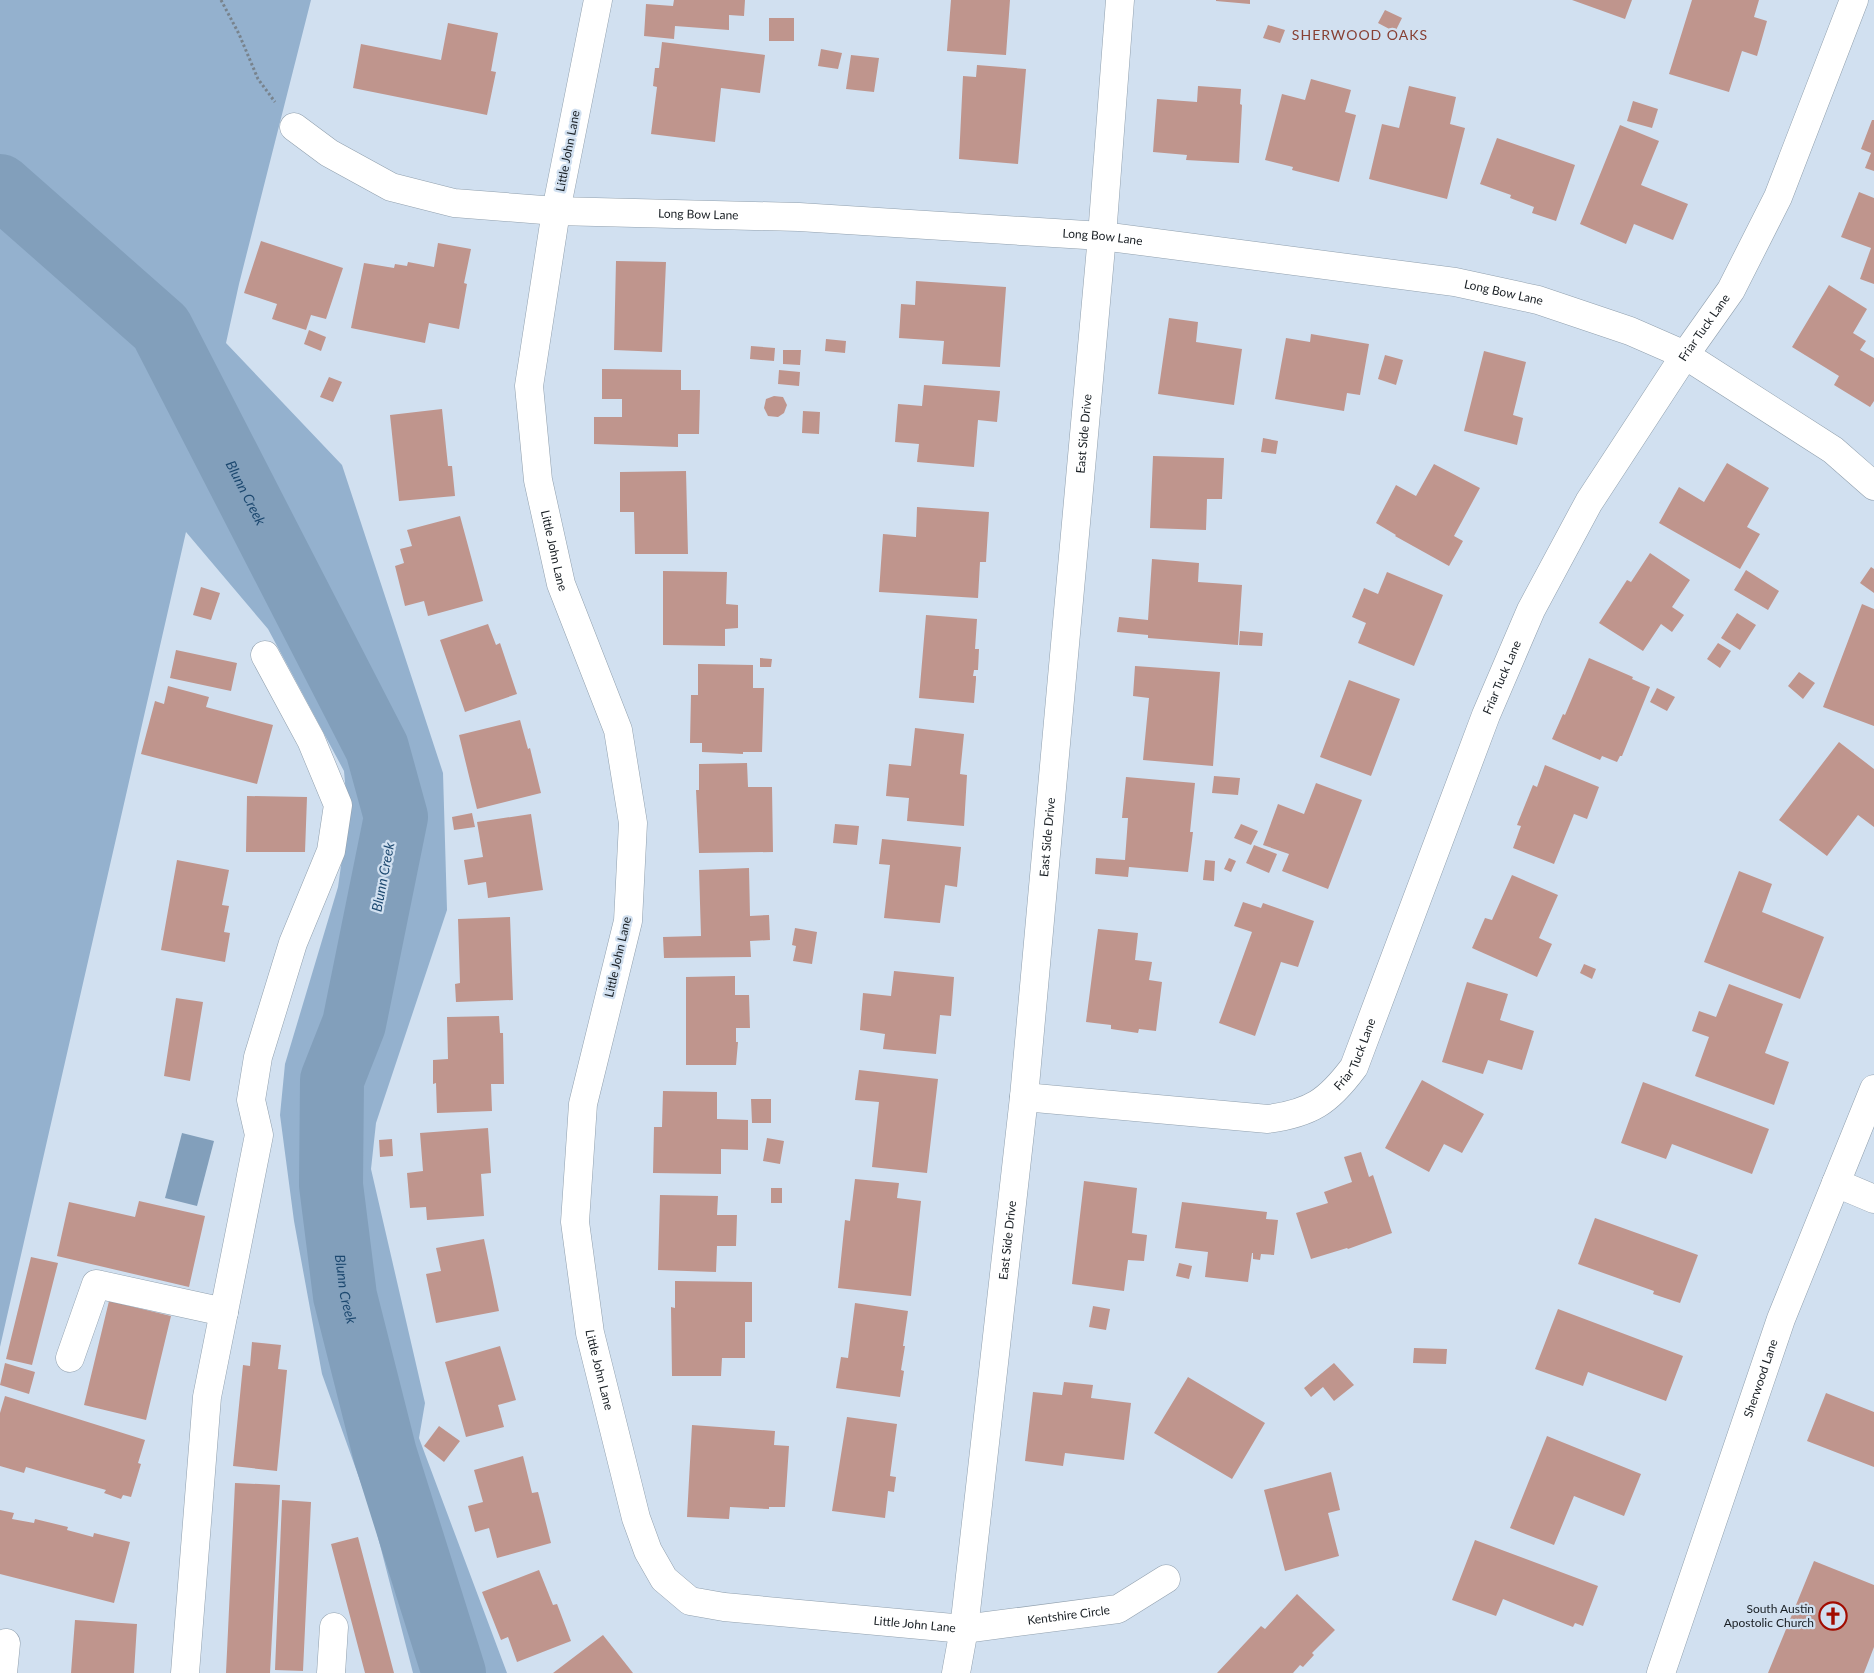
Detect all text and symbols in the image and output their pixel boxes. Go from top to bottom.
district label: SHERWOOD OAKS [1292,26,1428,43]
street label: Little John Lane [552,109,583,193]
street label: Long Bow Lane [658,206,739,223]
street label: Long Bow Lane [1062,226,1144,248]
street label: Long Bow Lane [1463,276,1545,308]
street label: Friar Tuck Lane [1675,291,1733,364]
street label: East Side Drive [1073,393,1095,474]
water label: Blunn Creek [223,457,270,528]
street label: Little John Lane [538,509,571,593]
street label: Friar Tuck Lane [1479,638,1524,717]
street label: East Side Drive [1036,797,1058,877]
water label: Blunn Creek [367,840,398,913]
street label: Little John Lane [601,915,634,999]
street label: Friar Tuck Lane [1330,1016,1379,1093]
street label: East Side Drive [995,1200,1019,1281]
water label: Blunn Creek [332,1253,361,1326]
street label: Little John Lane [583,1329,617,1412]
street label: Sherwood Lane [1740,1337,1781,1419]
place label: South Austin Apostolic Church [1724,1601,1814,1630]
church icon: South Austin Apostolic Church [1818,1601,1848,1631]
street label: Kentshire Circle [1026,1602,1111,1628]
street label: Little John Lane [873,1613,956,1635]

